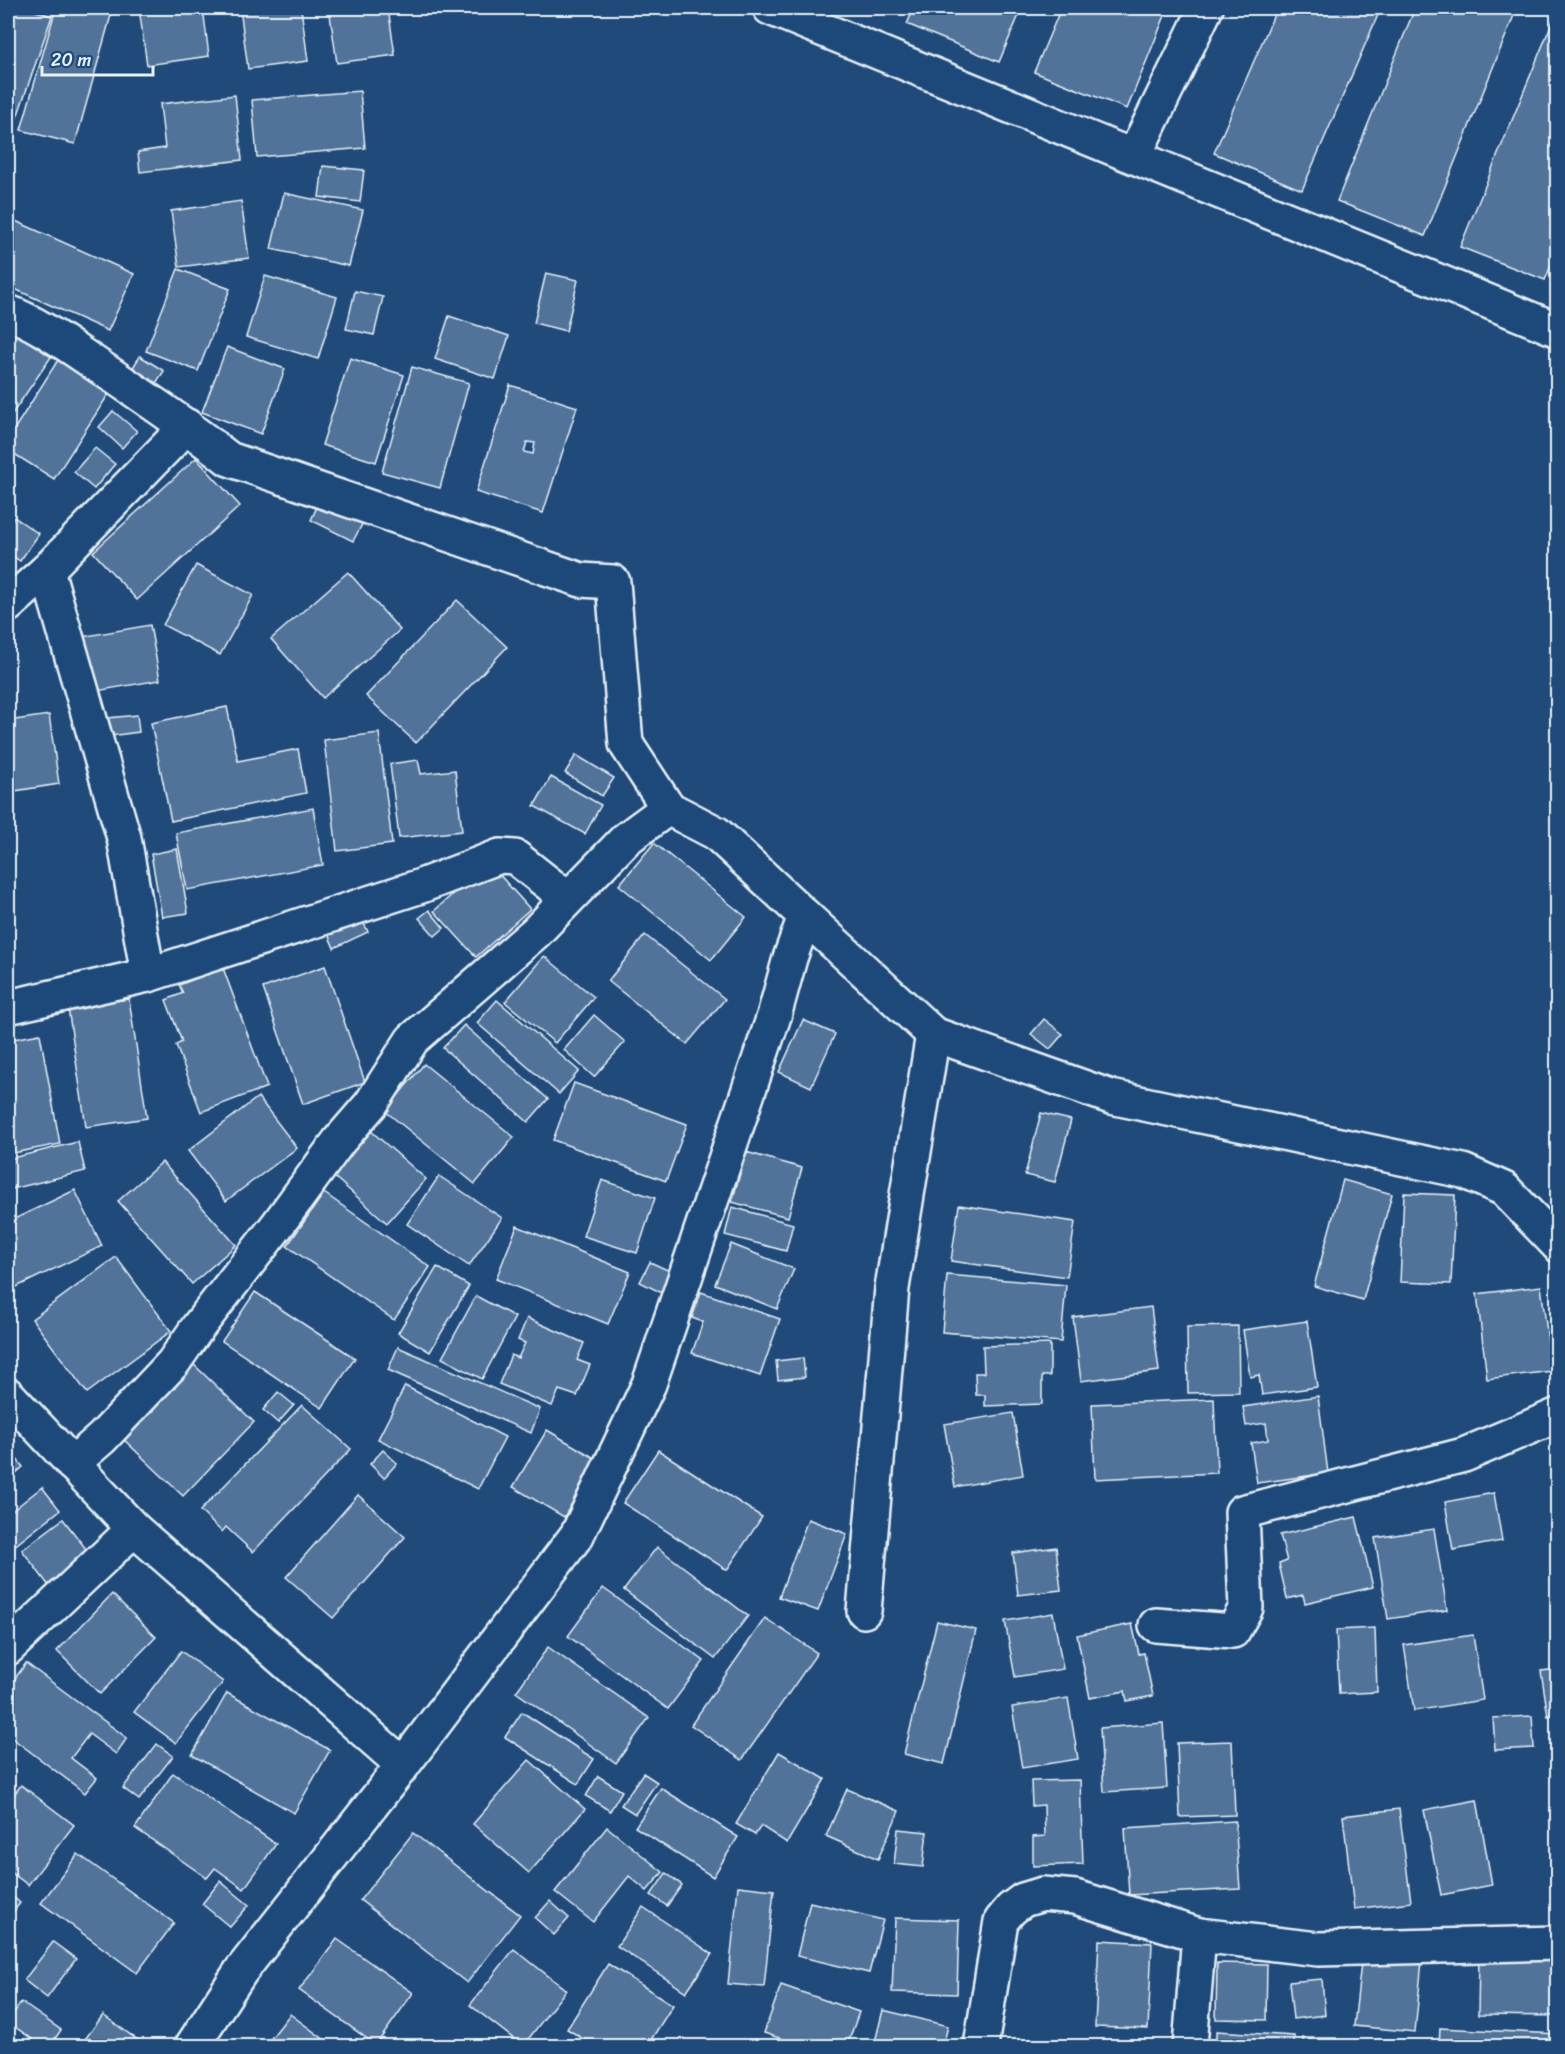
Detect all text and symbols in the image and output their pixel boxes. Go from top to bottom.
scale bar [42,39,153,77]
text: 20 m [51,44,91,76]

